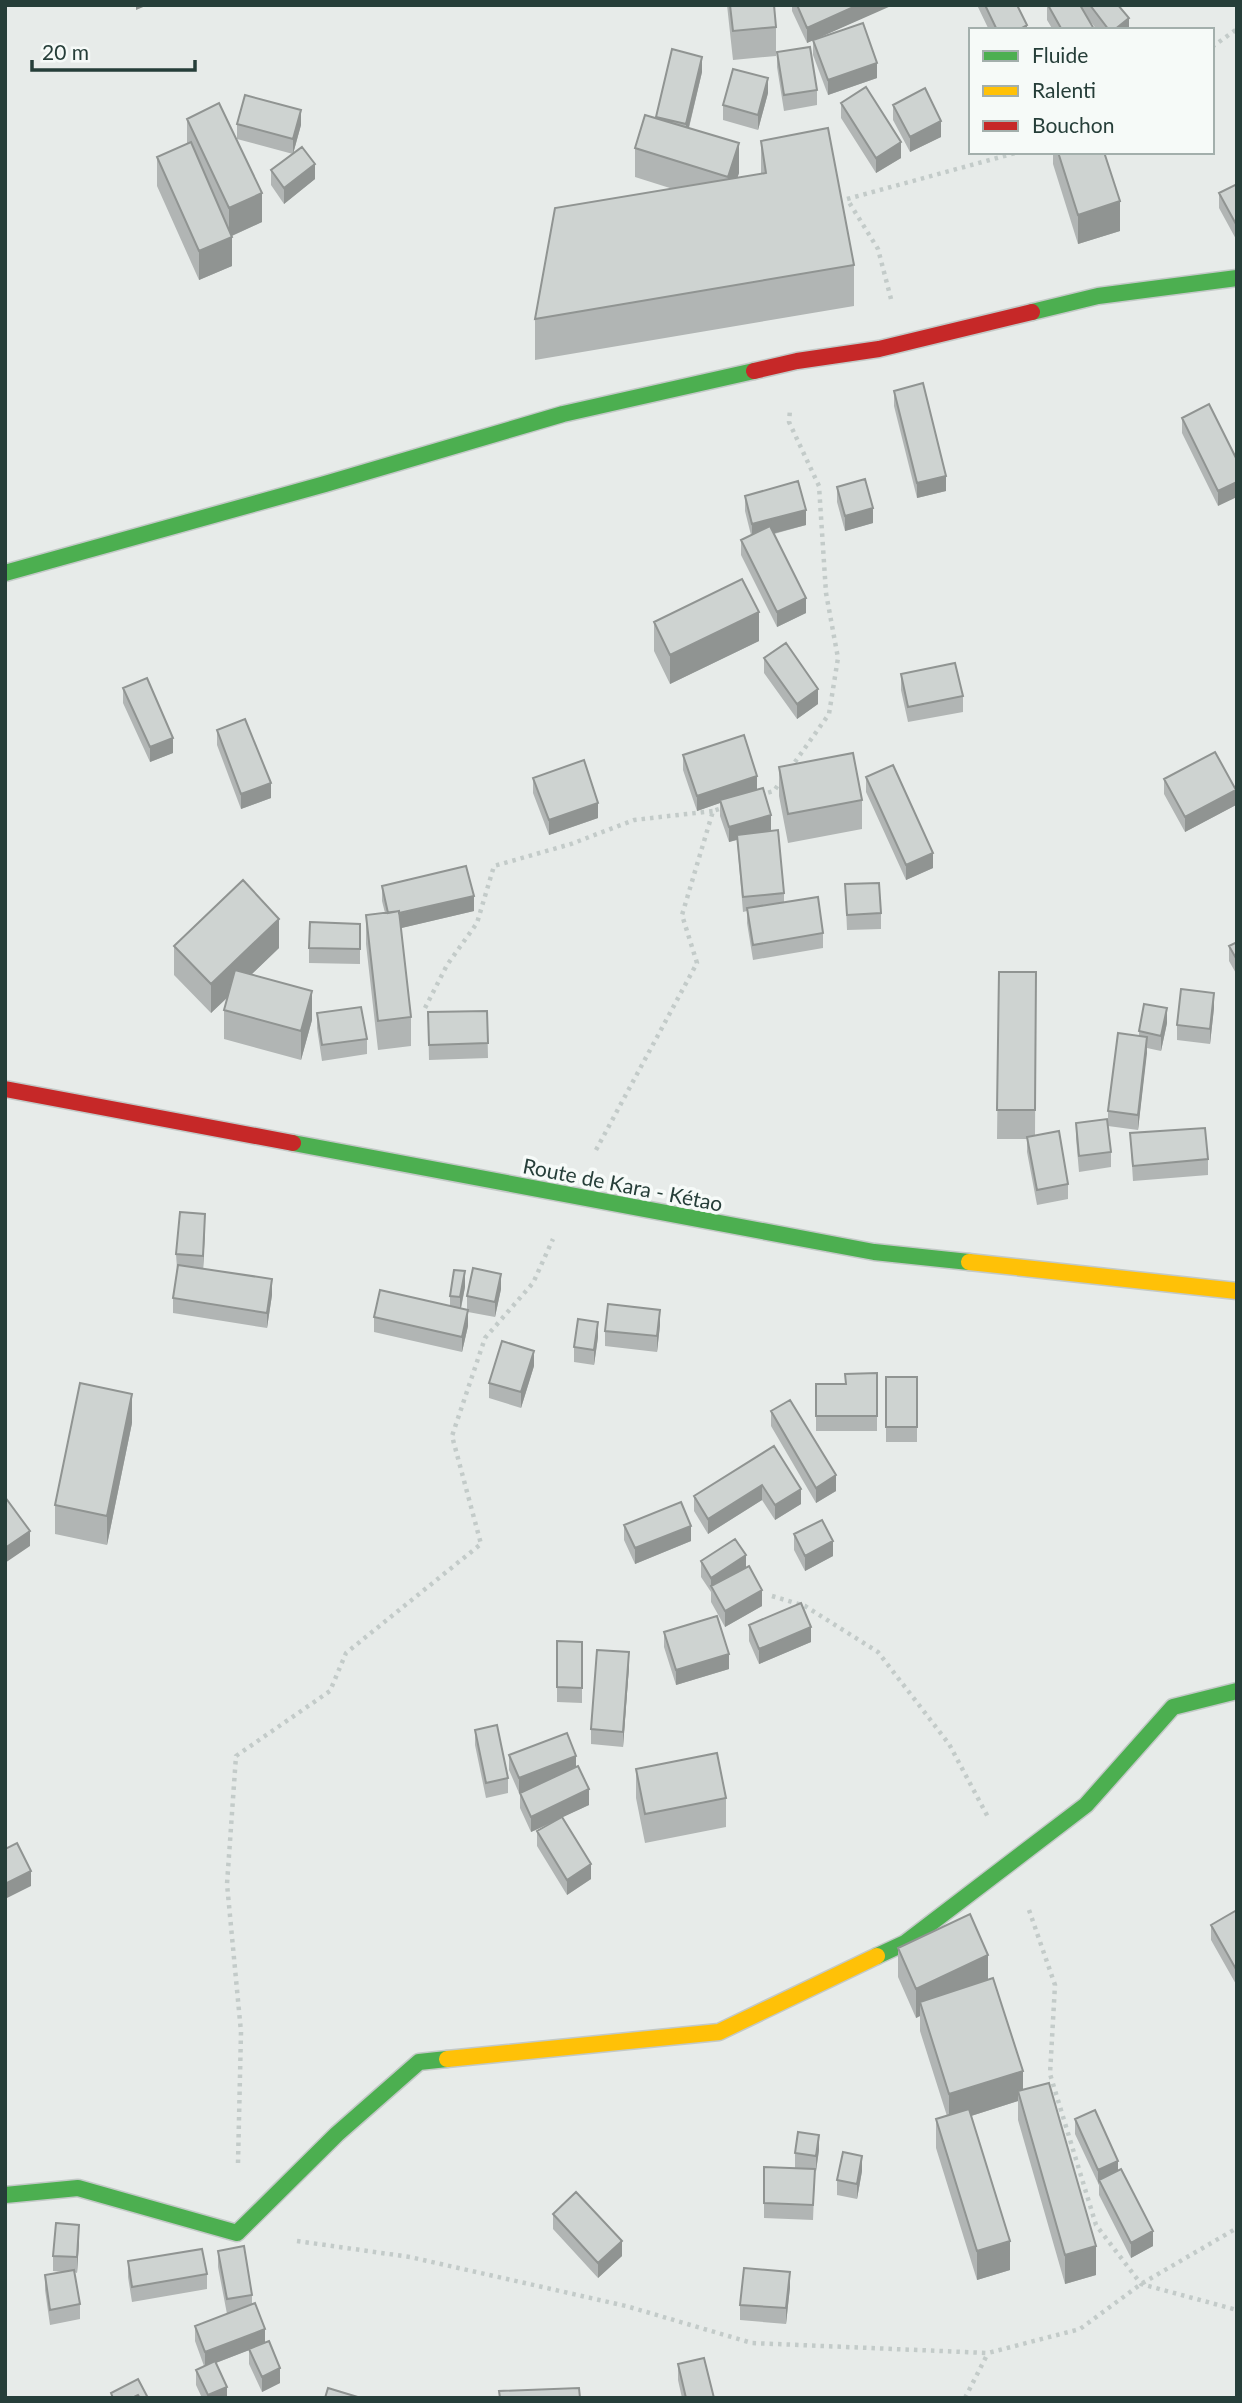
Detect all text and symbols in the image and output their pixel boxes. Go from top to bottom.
scale bar [32,28,194,72]
legend [969,28,1214,154]
text: 20 m [42,39,89,64]
text: Fluide [1032,42,1088,67]
text: Ralenti [1032,77,1096,102]
text: Bouchon [1032,112,1114,137]
street label: Route de Kara - Kétao [521,1152,725,1216]

